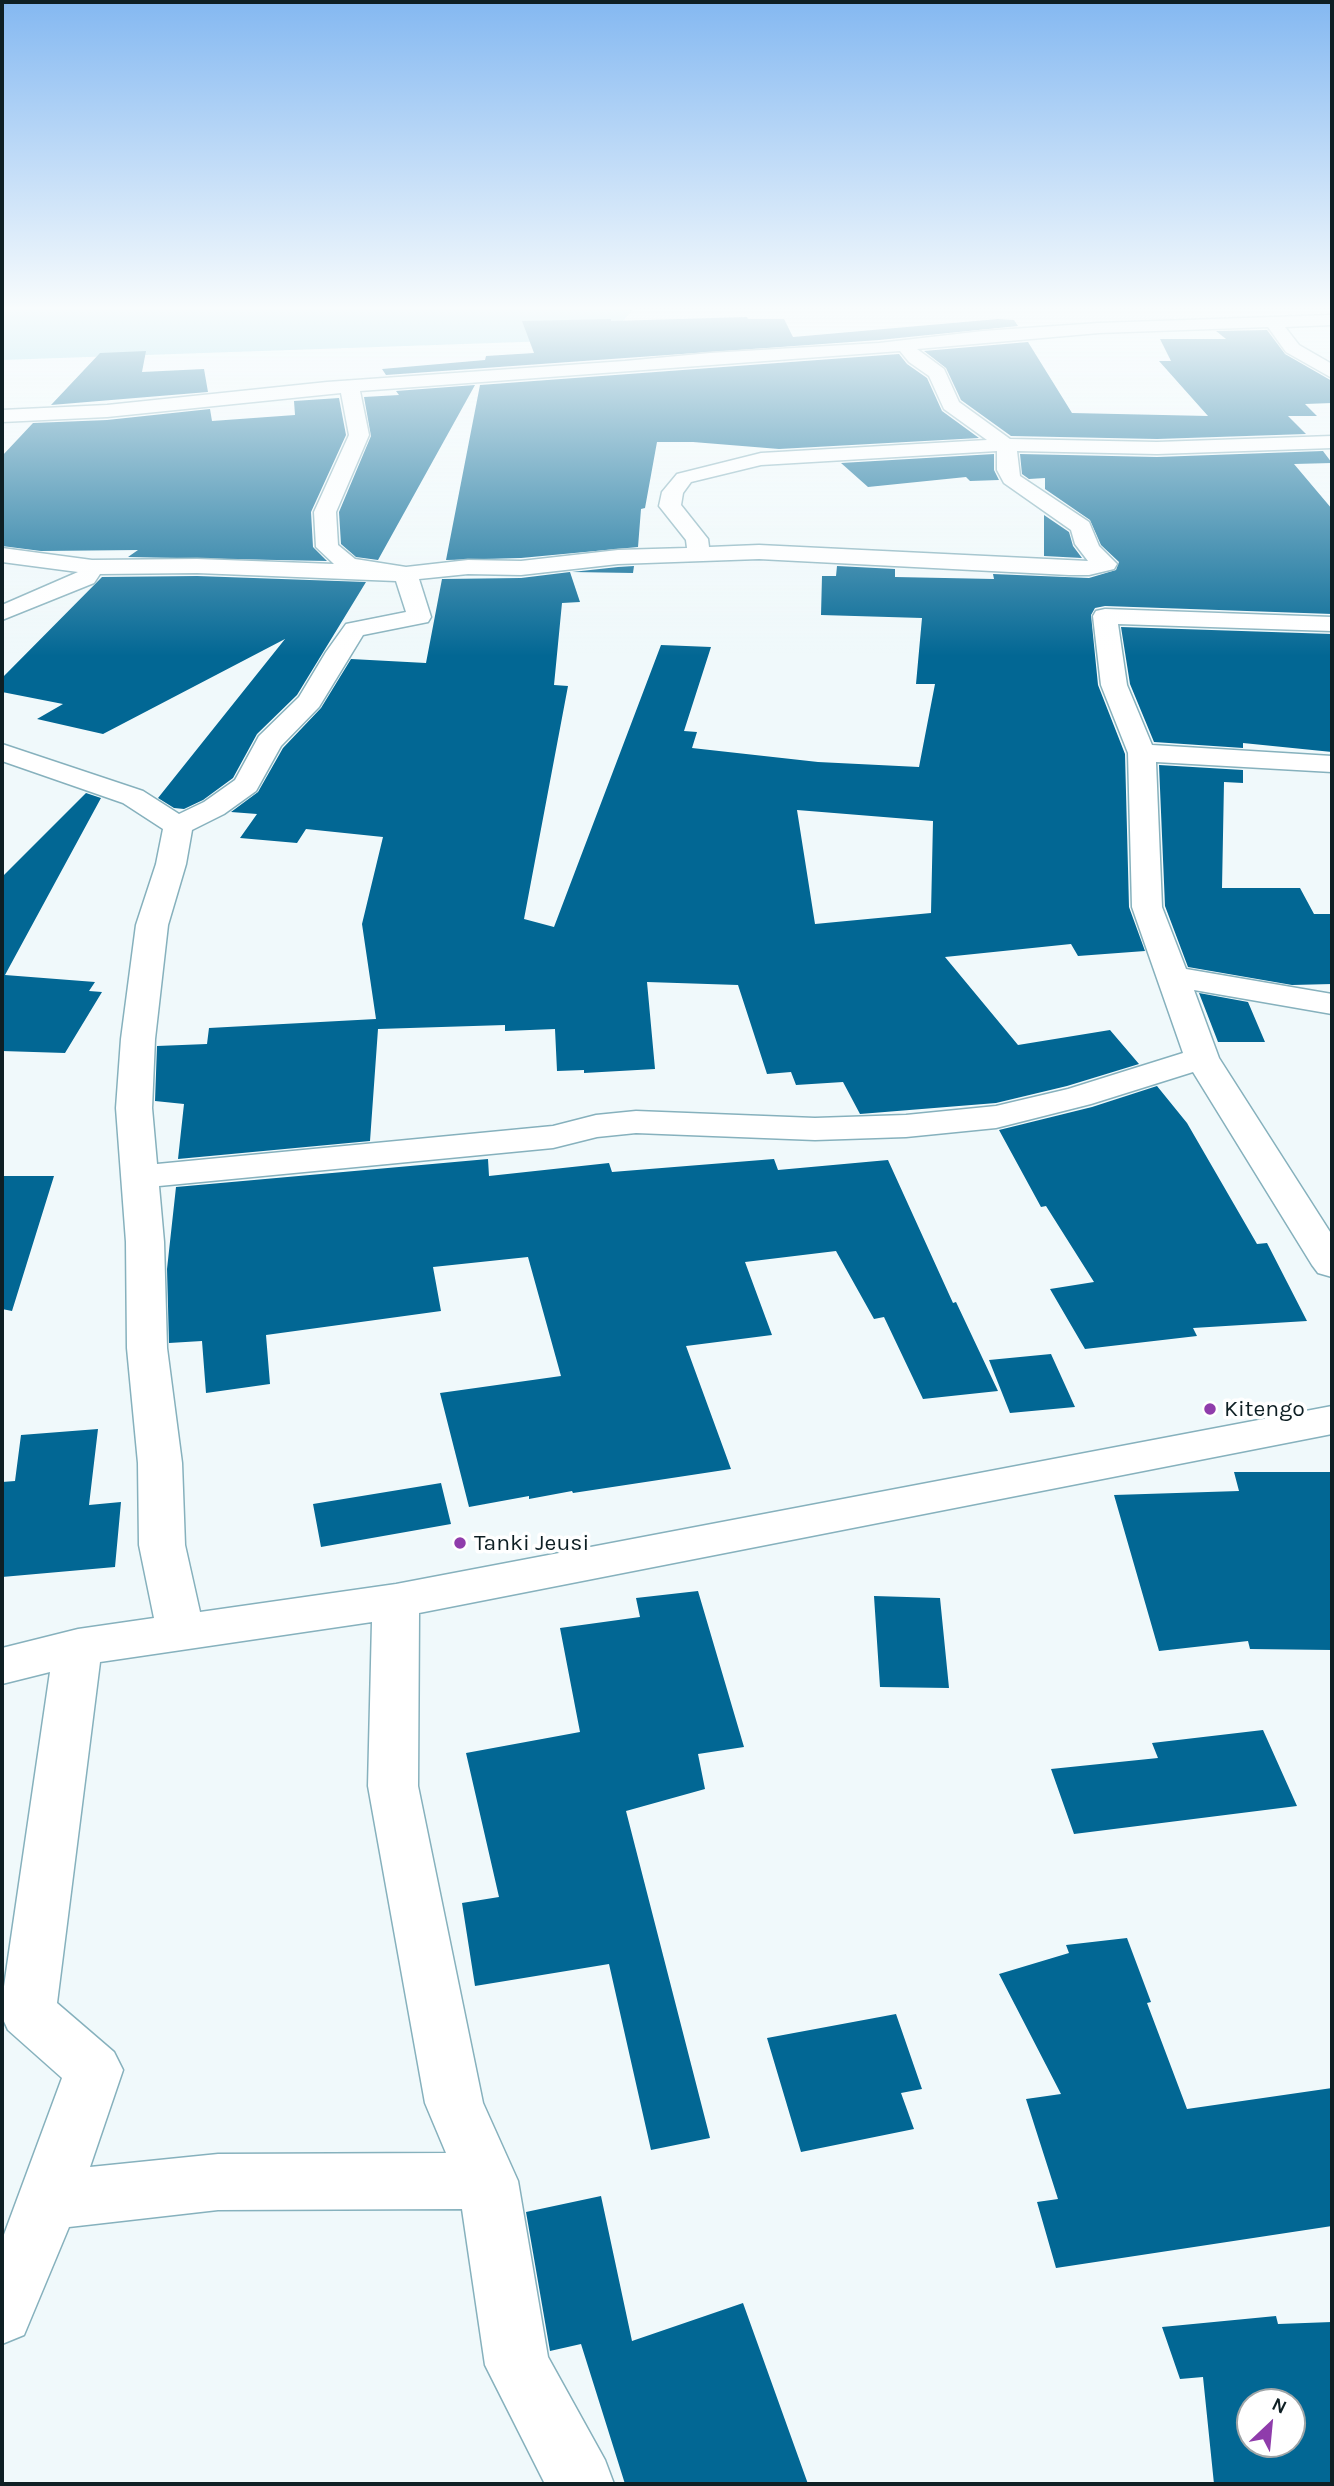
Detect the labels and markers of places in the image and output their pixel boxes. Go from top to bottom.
place label: Kitengo [1224,1395,1305,1423]
marker: Kitengo [1202,1401,1218,1417]
place label: Tanki Jeusi [474,1529,589,1557]
marker: Tanki Jeusi [452,1535,468,1551]

